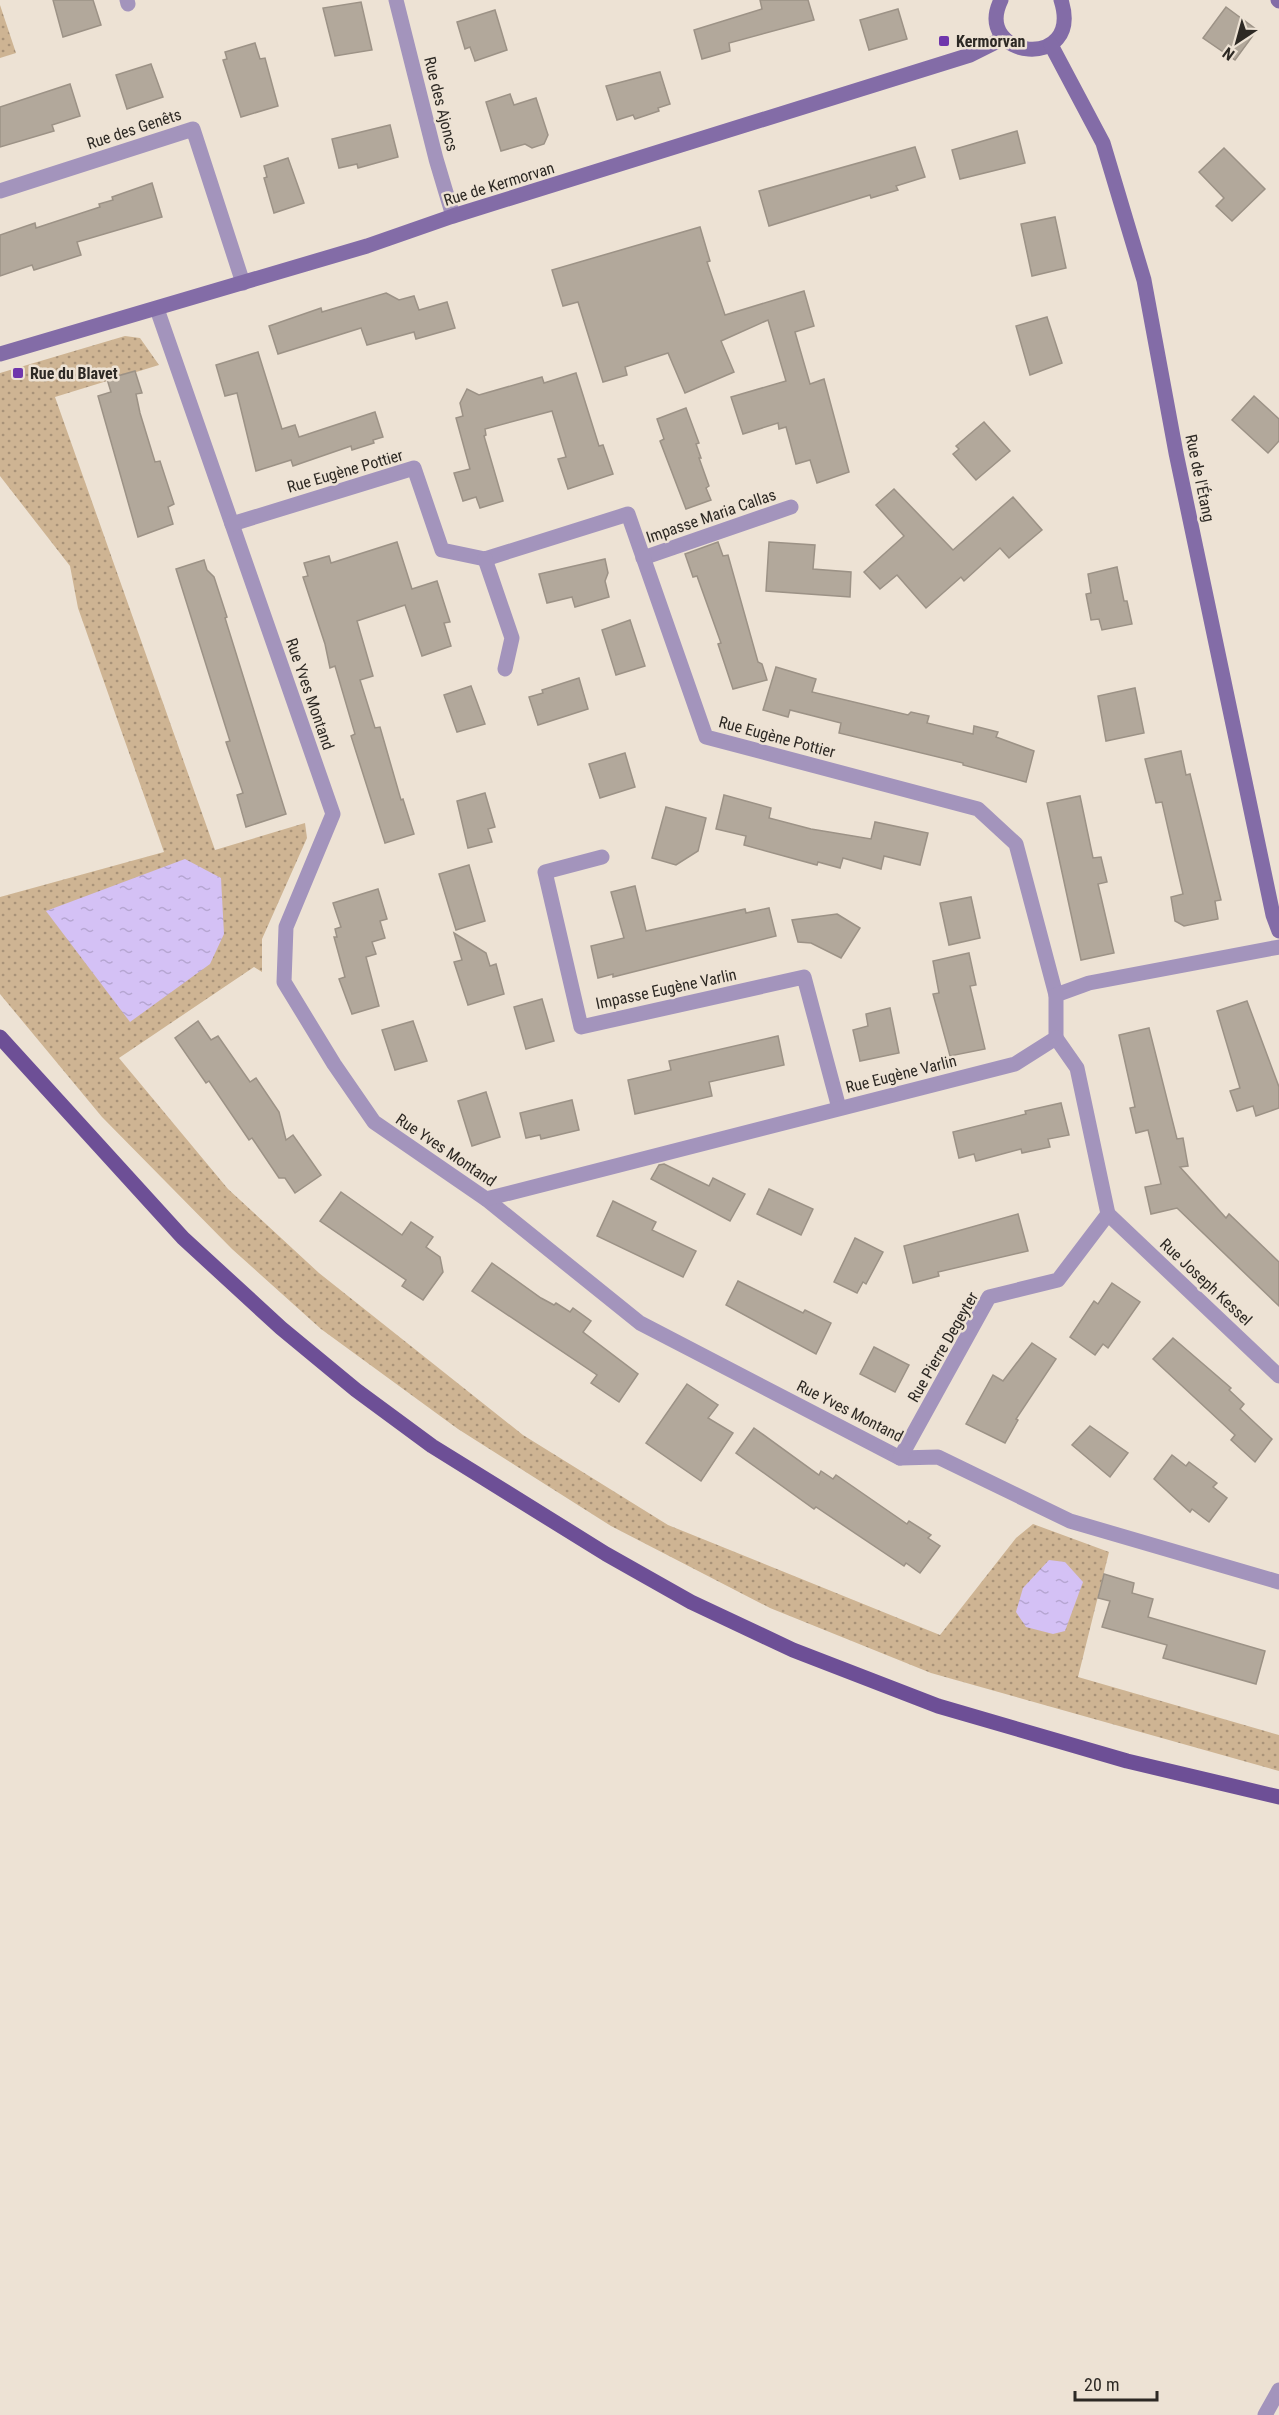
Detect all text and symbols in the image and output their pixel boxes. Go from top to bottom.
north arrow [1207,12,1267,72]
place label: Kermorvan [956,32,1025,51]
marker: Kermorvan [937,34,951,48]
text: N [1219,43,1238,64]
street label: Rue des Ajoncs [420,55,462,153]
street label: Rue des Genêts [84,105,184,153]
street label: Rue de Kermorvan [441,158,557,210]
place label: Rue du Blavet [30,364,118,383]
marker: Rue du Blavet [11,366,25,380]
street label: Rue de l'Étang [1181,433,1219,523]
street label: Rue Eugène Pottier [285,445,405,497]
street label: Impasse Maria Callas [644,485,778,547]
street label: Rue Yves Montand [282,636,338,752]
street label: Rue Eugène Pottier [717,712,837,762]
street label: Impasse Eugène Varlin [594,965,738,1013]
street label: Rue Eugène Varlin [844,1051,958,1097]
street label: Rue Yves Montand [392,1109,500,1191]
street label: Rue Joseph Kessel [1156,1234,1256,1330]
street label: Rue Pierre Degeyter [904,1288,982,1405]
street label: Rue Yves Montand [794,1376,906,1446]
scale bar [1075,2364,1158,2402]
text: 20 m [1084,2374,1119,2395]

